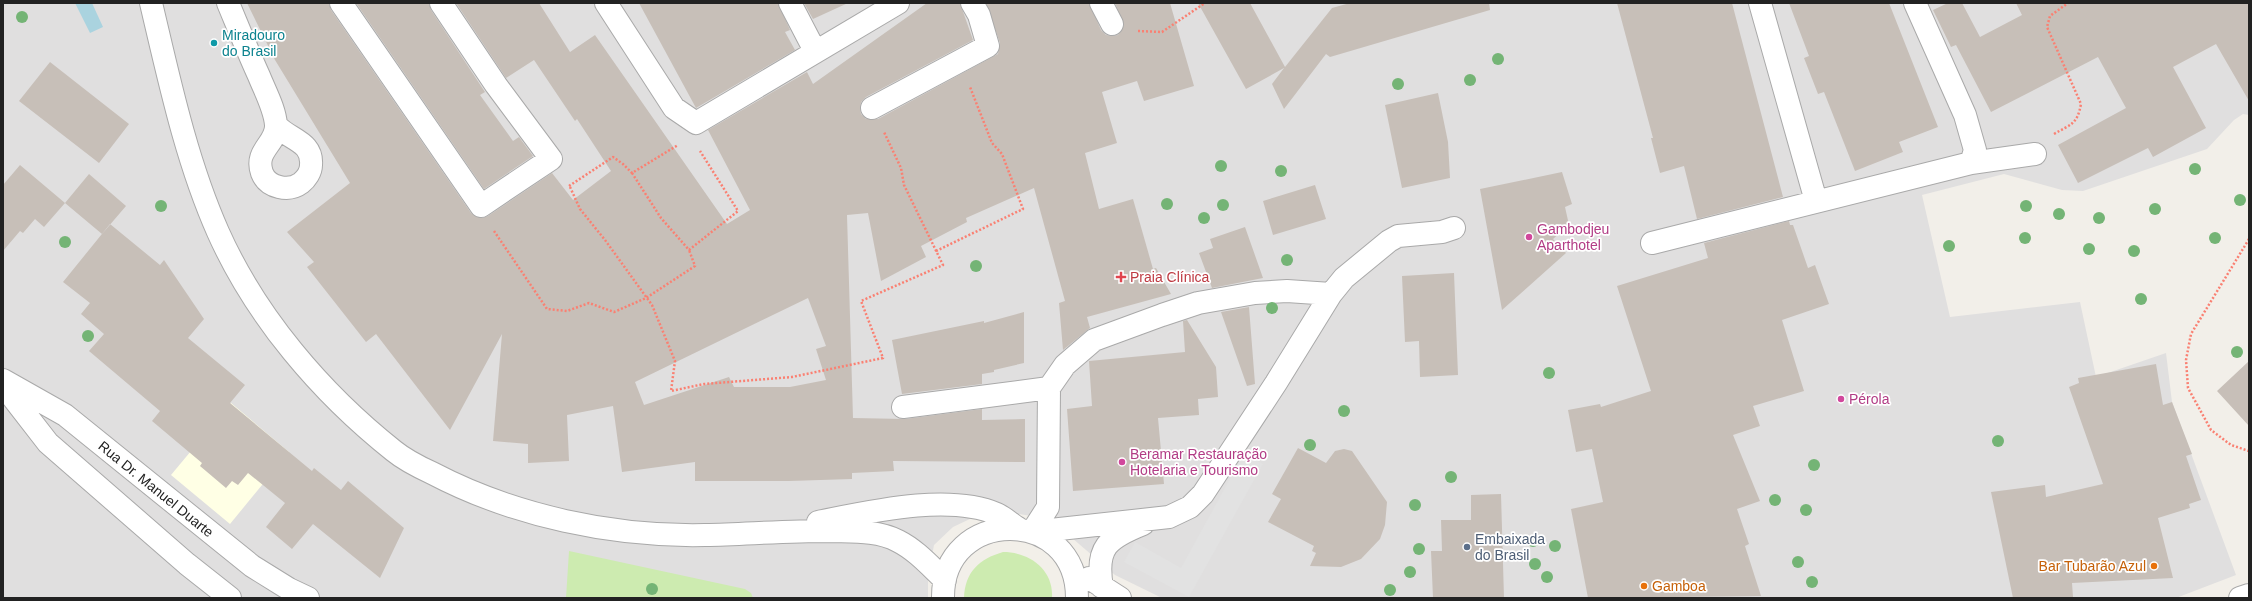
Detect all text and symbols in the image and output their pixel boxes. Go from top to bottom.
place label: Miradouro do Brasil [222,27,285,59]
marker: Miradouro do Brasil [209,38,219,48]
place label: Gambodjeu Aparthotel [1537,221,1609,253]
marker: Gambodjeu Aparthotel [1524,232,1534,242]
place label: Praia Clínica [1130,269,1210,285]
marker: Praia Clínica [1115,271,1127,283]
place label: Pérola [1849,391,1890,407]
marker: Pérola [1836,394,1846,404]
street label: Rua Dr. Manuel Duarte [95,438,217,540]
place label: Beramar Restauração Hotelaria e Tourismo [1130,446,1267,478]
marker: Beramar Restauração Hotelaria e Tourismo [1117,457,1127,467]
place label: Embaixada do Brasil [1475,531,1545,563]
marker: Embaixada do Brasil [1462,542,1472,552]
place label: Bar Tubarão Azul [2039,558,2146,574]
marker: Bar Tubarão Azul [2149,561,2159,571]
place label: Gamboa [1652,578,1706,594]
marker: Gamboa [1639,581,1649,591]

